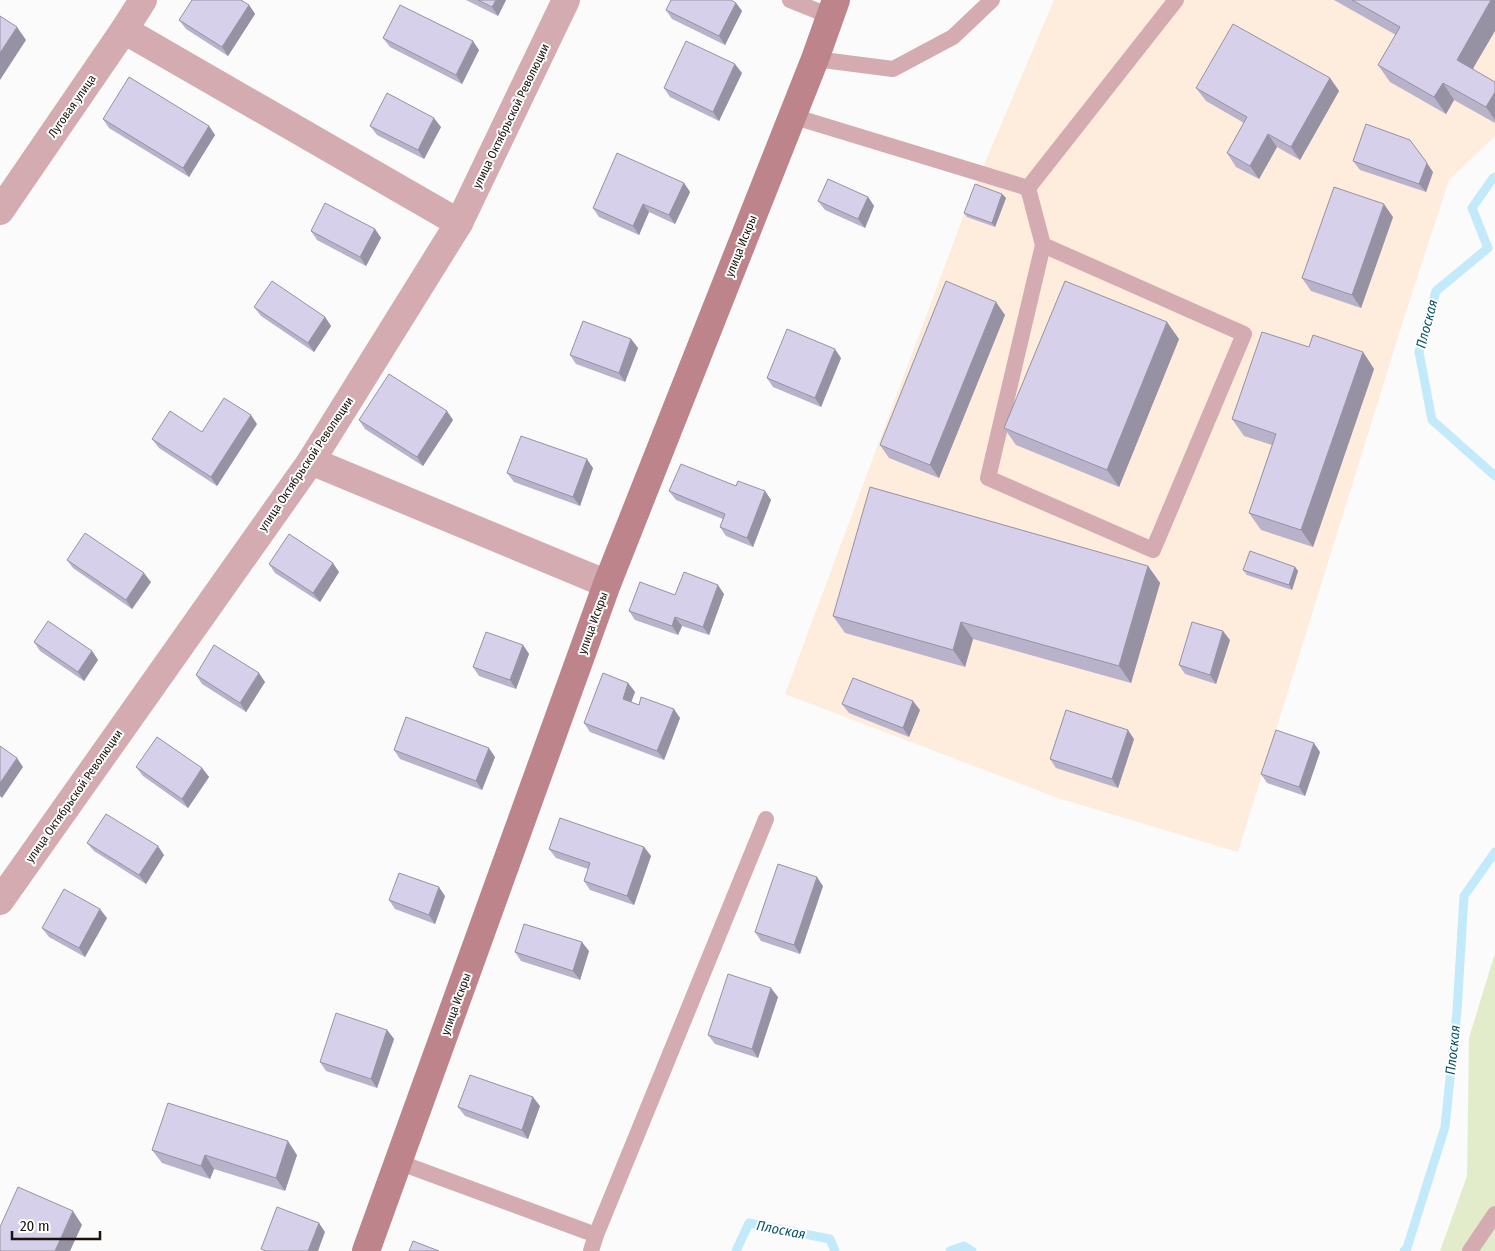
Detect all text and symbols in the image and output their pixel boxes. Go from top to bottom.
street label: улица Октябрьской Революции [470,41,552,191]
street label: Луговая улица [45,72,99,140]
street label: улица Искры [722,213,760,279]
water label: Плоская [1412,298,1442,350]
street label: улица Октябрьской Революции [256,394,356,534]
street label: улица Искры [575,590,611,656]
street label: улица Октябрьской Революции [23,727,125,865]
street label: улица Искры [438,971,474,1037]
water label: Плоская [1442,1024,1464,1076]
scale bar [12,1208,100,1240]
text: 20 m [20,1217,50,1235]
water label: Плоская [755,1217,807,1243]

